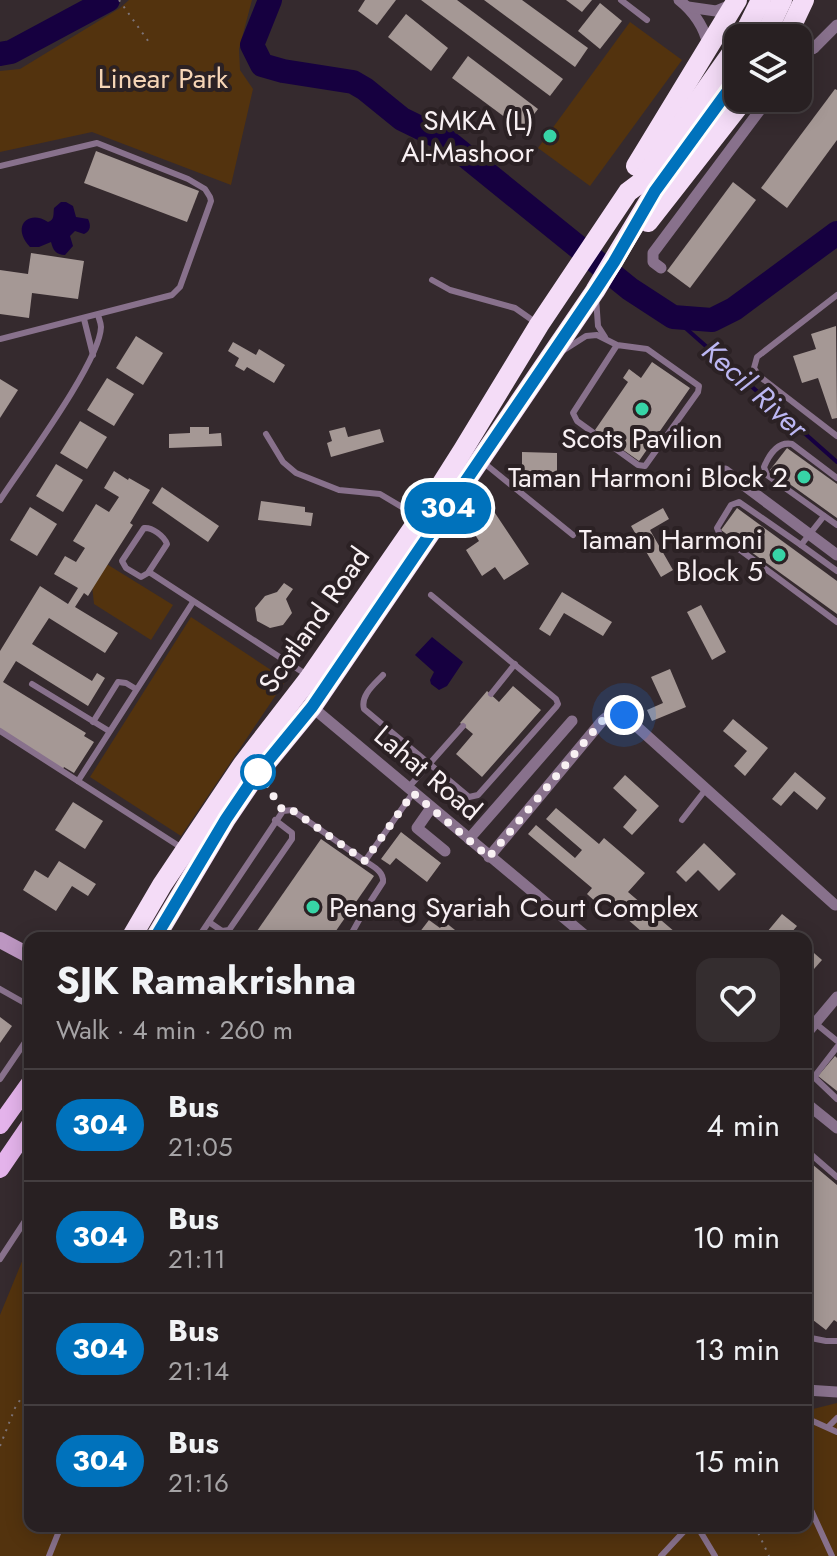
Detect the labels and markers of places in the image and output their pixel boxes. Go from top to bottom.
place label: SMKA (L) Al-Mashoor [401,100,534,173]
marker: SMKA (L) Al-Mashoor [541,127,559,145]
marker: Scots Pavilion [633,400,651,418]
place label: Scots Pavilion [561,418,723,459]
place label: Taman Harmoni Block 2 [508,457,788,498]
marker: Taman Harmoni Block 2 [795,468,813,486]
place label: Taman Harmoni Block 5 [579,519,763,592]
marker: Taman Harmoni Block 5 [770,546,788,564]
unlabelled marker [241,755,275,789]
place label: Penang Syariah Court Complex [329,887,698,928]
marker: Penang Syariah Court Complex [304,898,322,916]

